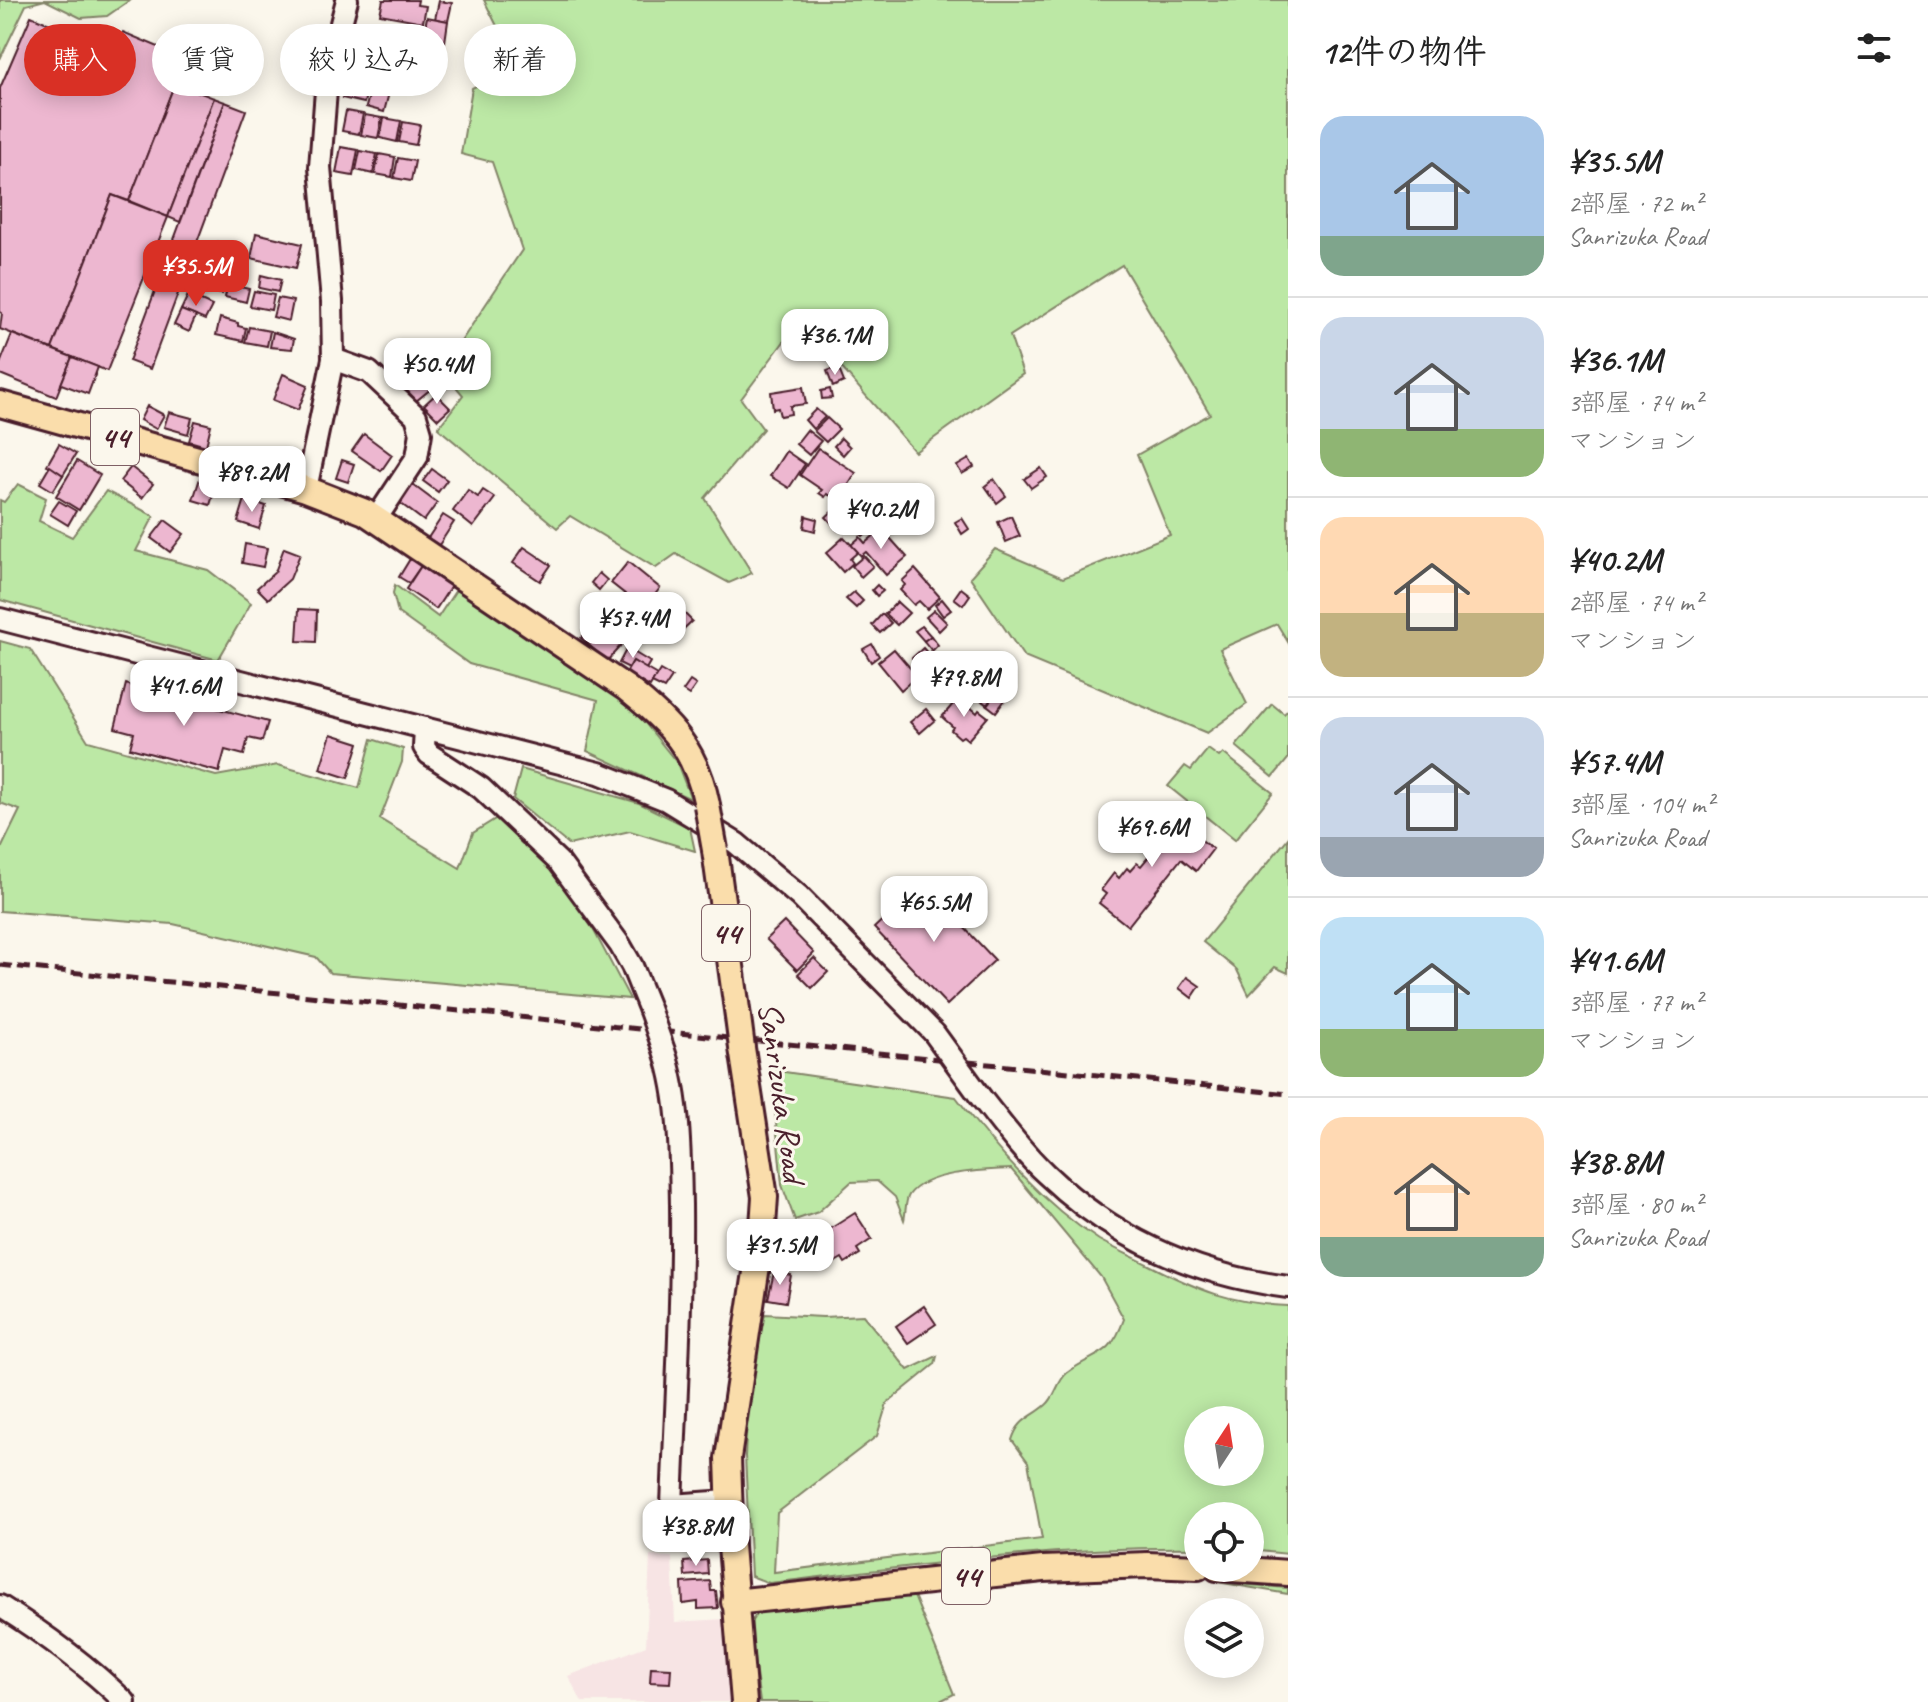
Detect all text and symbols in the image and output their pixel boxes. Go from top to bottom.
chip: 購入 [24,24,136,96]
chip: 賃貸 [152,24,264,96]
chip: 絞り込み [280,24,448,96]
chip: 新着 [464,24,576,96]
icon: filters [1852,26,1896,70]
text: 12件の物件 [1320,30,1487,73]
text: ¥35.5M [1568,139,1660,182]
icon: home [1384,148,1480,244]
text: 2部屋 · 72 m² [1568,187,1702,220]
text: Sanrizuka Road [1568,220,1706,253]
pin: ¥35.5M [131,240,261,308]
text: ¥35.5M [161,249,231,282]
pin: ¥36.1M [770,309,900,377]
text: ¥36.1M [799,318,871,351]
pin: ¥50.4M [372,338,502,406]
text: ¥36.1M [1568,338,1661,381]
text: ¥50.4M [402,347,472,380]
icon: home [1384,349,1480,445]
text: 3部屋 · 74 m² [1568,386,1702,419]
road number: 44 [91,409,139,465]
text: マンション [1568,424,1697,457]
pin: ¥89.2M [187,446,317,514]
text: ¥89.2M [217,455,287,488]
pin: ¥40.2M [816,483,946,551]
text: ¥40.2M [846,492,916,525]
text: ¥40.2M [1568,538,1661,581]
icon: home [1384,549,1480,645]
text: 2部屋 · 74 m² [1568,586,1702,619]
pin: ¥57.4M [568,592,698,660]
text: ¥57.4M [598,601,668,634]
text: マンション [1568,624,1697,657]
pin: ¥79.8M [899,651,1029,719]
pin: ¥41.6M [119,660,249,728]
text: ¥79.8M [929,660,999,693]
text: ¥41.6M [148,669,220,702]
text: ¥57.4M [1568,740,1660,783]
icon: home [1384,749,1480,845]
text: 3部屋 · 104 m² [1568,788,1713,821]
pin: ¥69.6M [1087,801,1217,869]
text: ¥69.6M [1116,810,1188,843]
text: Sanrizuka Road [1568,821,1706,854]
pin: ¥65.5M [869,876,999,944]
text: ¥65.5M [899,885,969,918]
road number: 44 [702,905,750,961]
text: ¥41.6M [1568,938,1661,981]
icon: home [1384,949,1480,1045]
text: 3部屋 · 77 m² [1568,986,1702,1019]
street label: Sanrizuka Road [749,999,817,1190]
text: マンション [1568,1024,1697,1057]
text: ¥38.8M [1568,1140,1661,1183]
icon: home [1384,1149,1480,1245]
text: 3部屋 · 80 m² [1568,1188,1702,1221]
pin: ¥31.5M [715,1219,845,1287]
text: Sanrizuka Road [1568,1221,1706,1254]
text: ¥31.5M [745,1228,815,1261]
north arrow [1184,1406,1264,1486]
map controls [1184,1406,1264,1678]
pin: ¥38.8M [631,1500,761,1568]
button: locate [1184,1502,1264,1582]
text: ¥38.8M [661,1509,731,1542]
road number: 44 [942,1548,990,1604]
button: layers [1184,1598,1264,1678]

